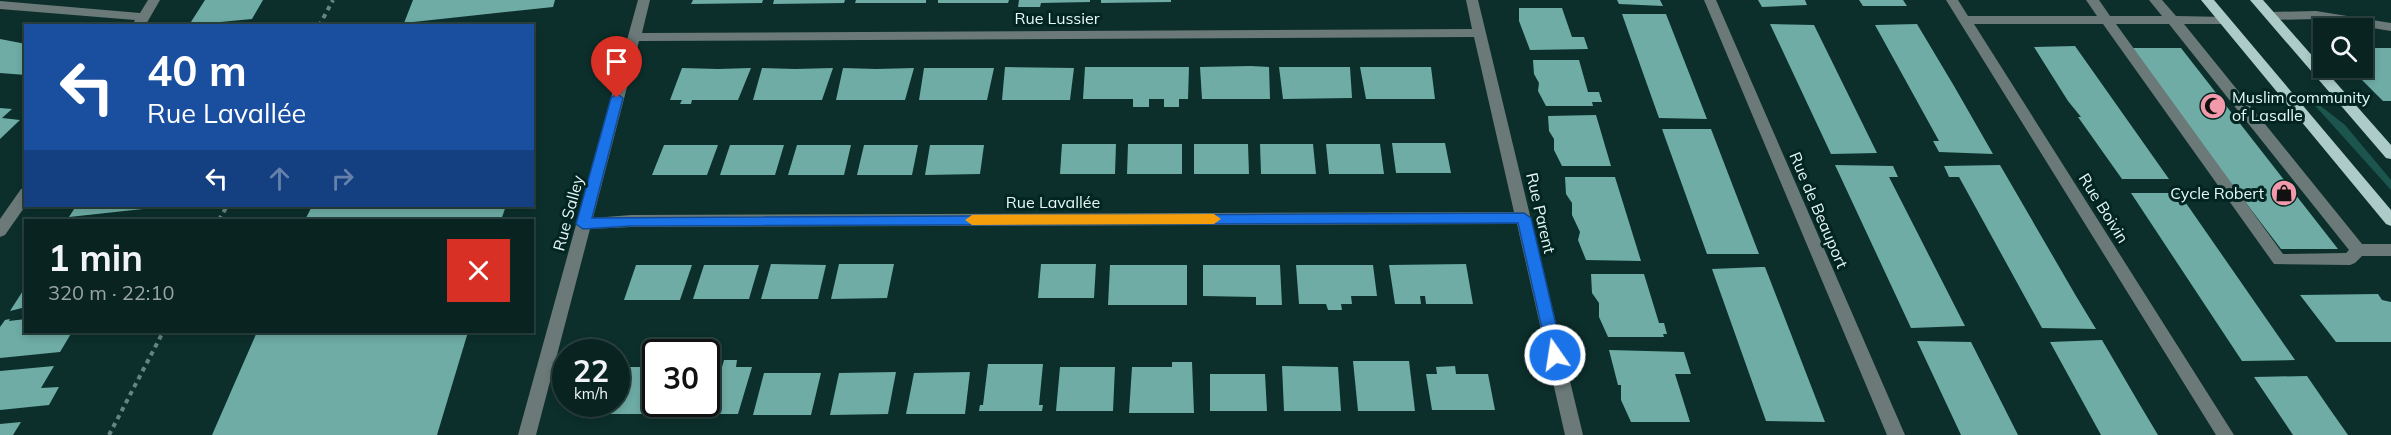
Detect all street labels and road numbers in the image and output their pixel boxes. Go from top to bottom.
street label: Rue Lussier [1014,8,1100,28]
street label: Rue de Beauport [1785,149,1853,272]
street label: Rue Boivin [2075,169,2133,247]
street label: Rue Parent [1522,171,1560,256]
street label: Rue Salley [548,173,588,253]
street label: Rue Lavallée [1006,192,1100,212]

